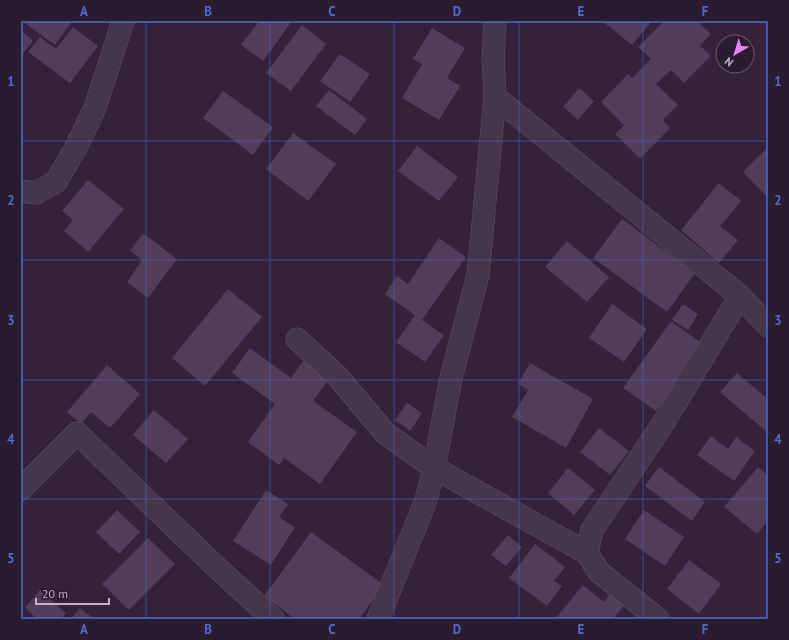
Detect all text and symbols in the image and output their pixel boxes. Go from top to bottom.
text: A [80,3,88,20]
text: B [204,3,212,20]
text: C [328,3,336,20]
text: D [453,3,461,20]
text: E [578,3,585,20]
text: F [702,3,709,20]
north arrow [715,34,755,74]
text: N [722,54,736,70]
text: 1 [7,73,15,90]
text: 1 [774,73,782,90]
text: 2 [7,192,15,209]
text: 2 [774,192,782,209]
text: 3 [7,312,15,329]
text: 3 [774,312,782,329]
text: 4 [7,431,15,448]
text: 4 [774,431,782,448]
text: 5 [7,550,15,567]
text: 5 [774,550,782,567]
scale bar [36,580,109,606]
text: 20 m [42,586,68,601]
text: A [80,621,88,638]
text: B [204,621,212,638]
text: C [328,621,336,638]
text: D [453,621,461,638]
text: E [578,621,585,638]
text: F [702,621,709,638]

